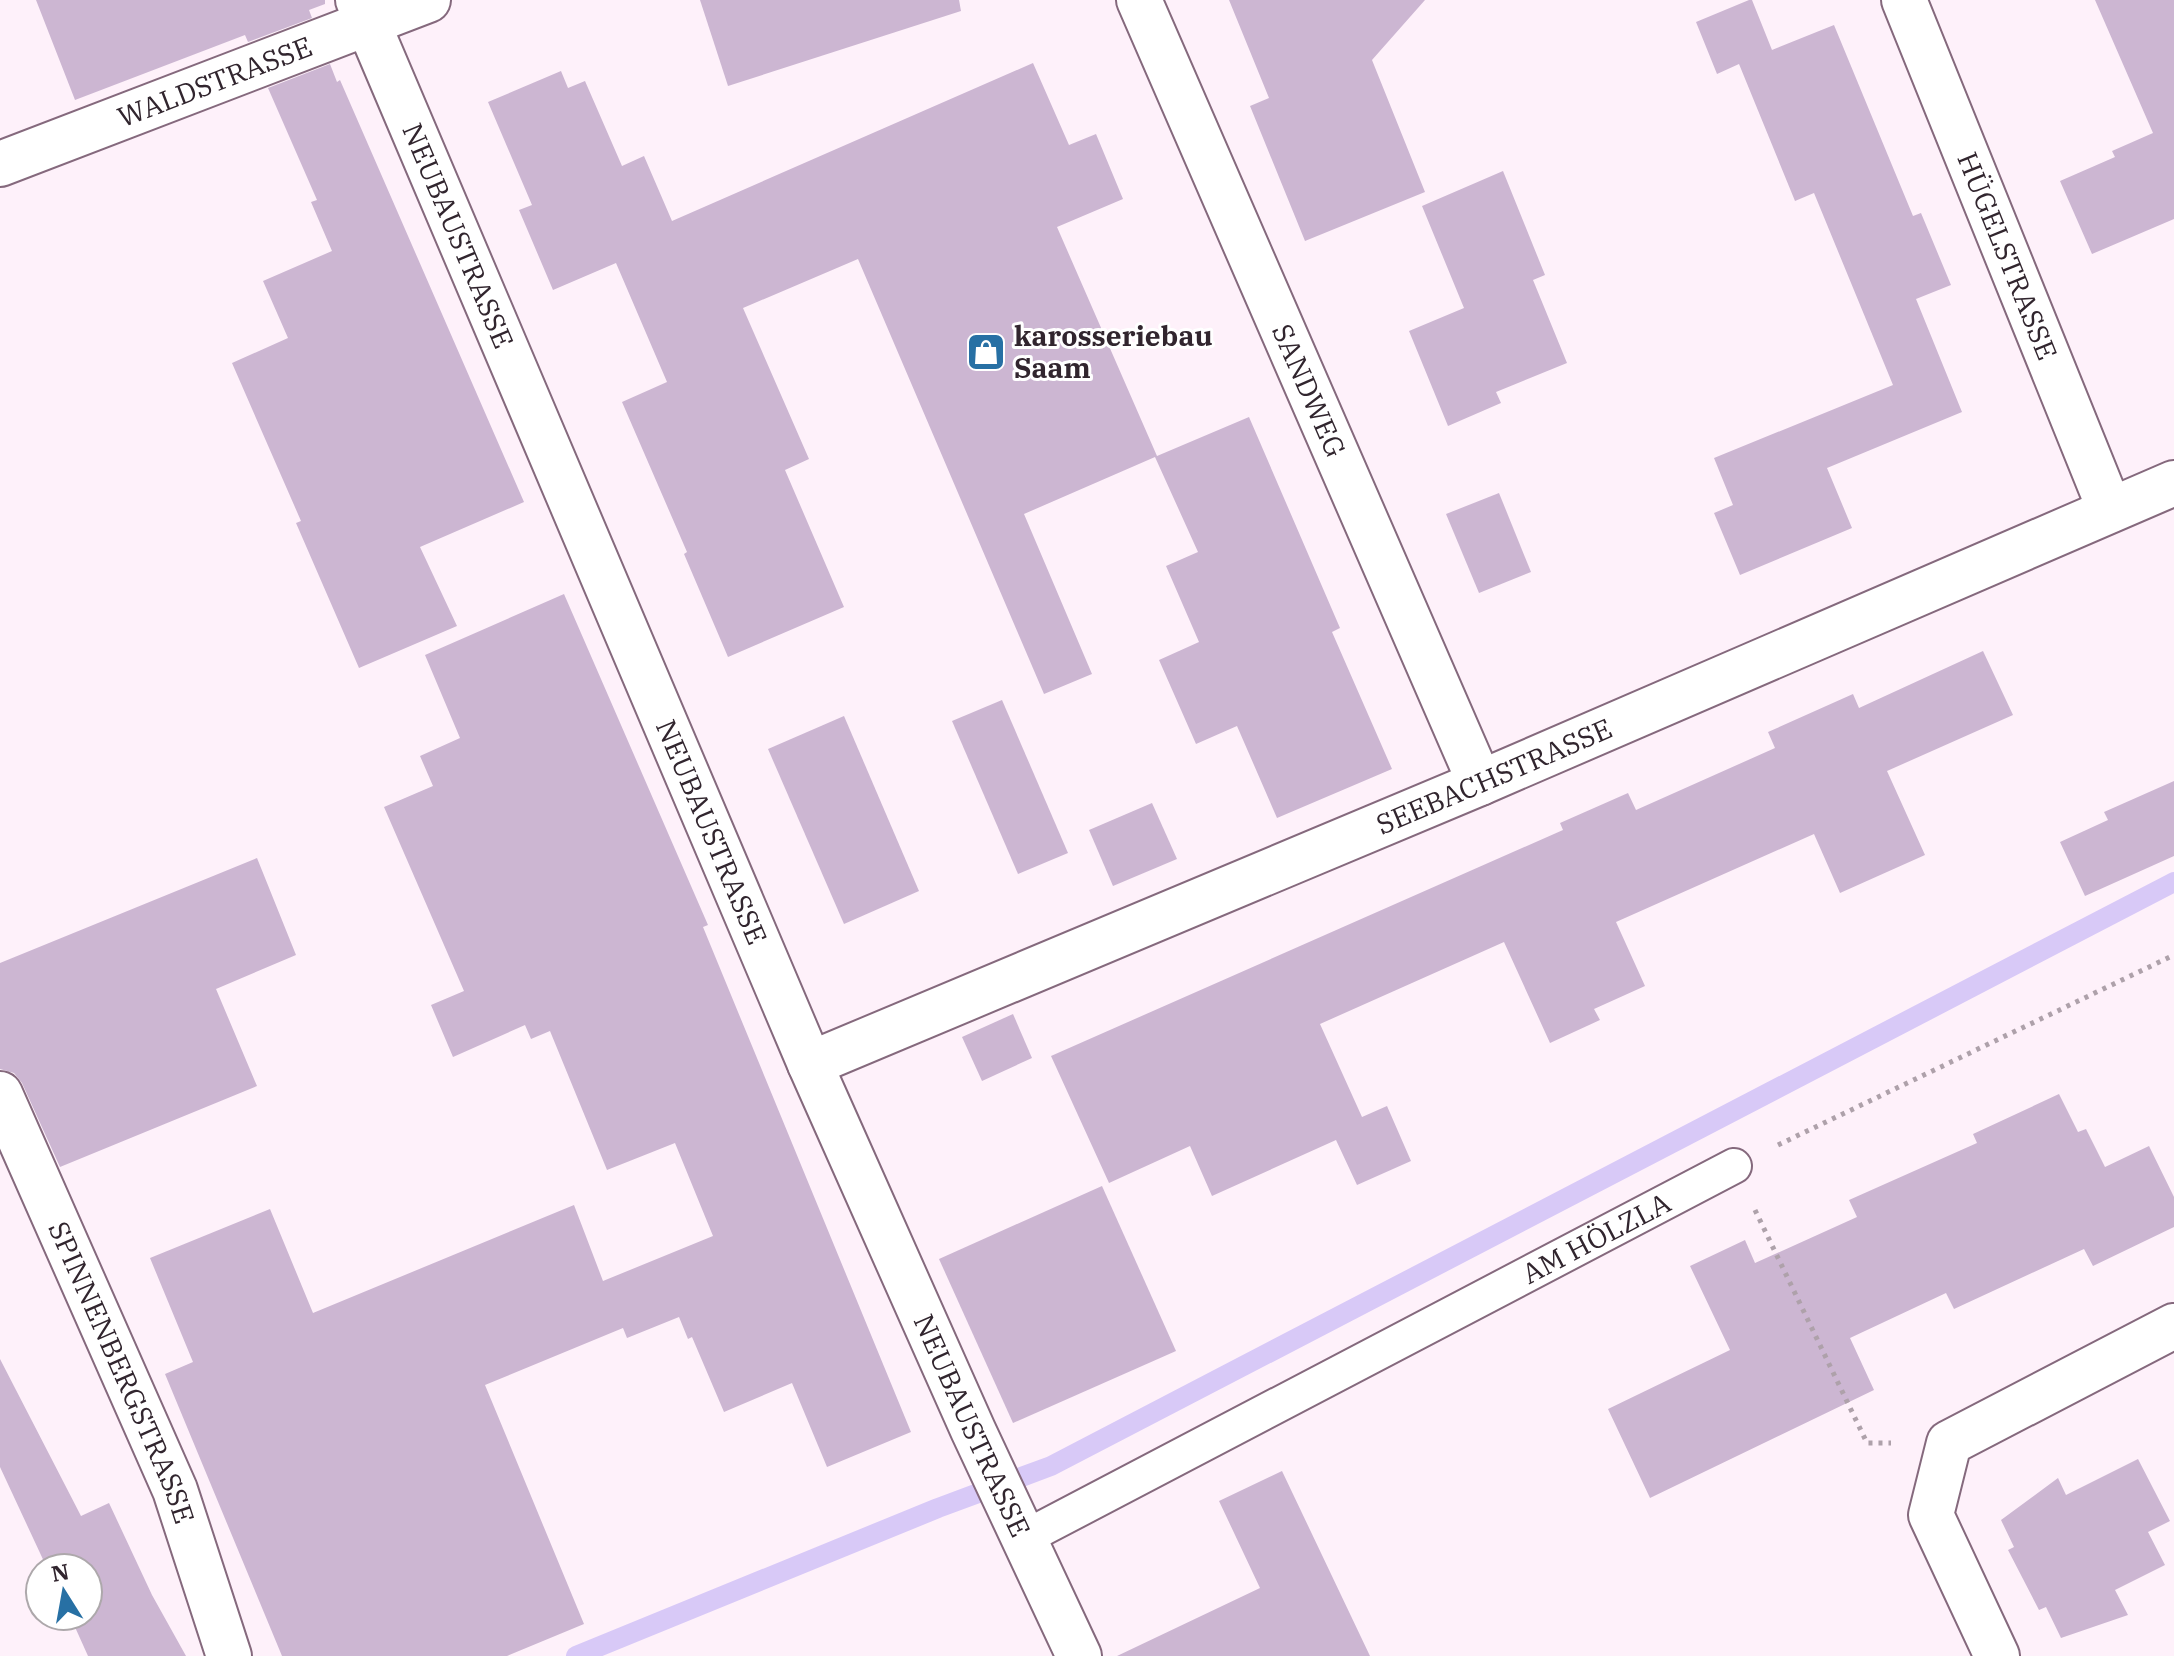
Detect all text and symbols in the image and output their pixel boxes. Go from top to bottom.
street label: WALDSTRASSE [112,27,317,135]
street label: NEUBAUSTRASSE [394,117,523,354]
street label: HÜGELSTRASSE [1949,146,2066,365]
place label: karosseriebau Saam [1014,317,1213,386]
street label: SANDWEG [1264,318,1355,463]
shop icon: karosseriebau Saam [965,331,1007,373]
street label: SEEBACHSTRASSE [1370,709,1617,843]
street label: NEUBAUSTRASSE [648,714,776,950]
street label: AM HÖLZLA [1515,1184,1677,1292]
street label: SPINNENBERGSTRASSE [41,1215,204,1528]
street label: NEUBAUSTRASSE [906,1308,1039,1543]
north arrow [24,1552,104,1632]
text: N [49,1556,71,1588]

